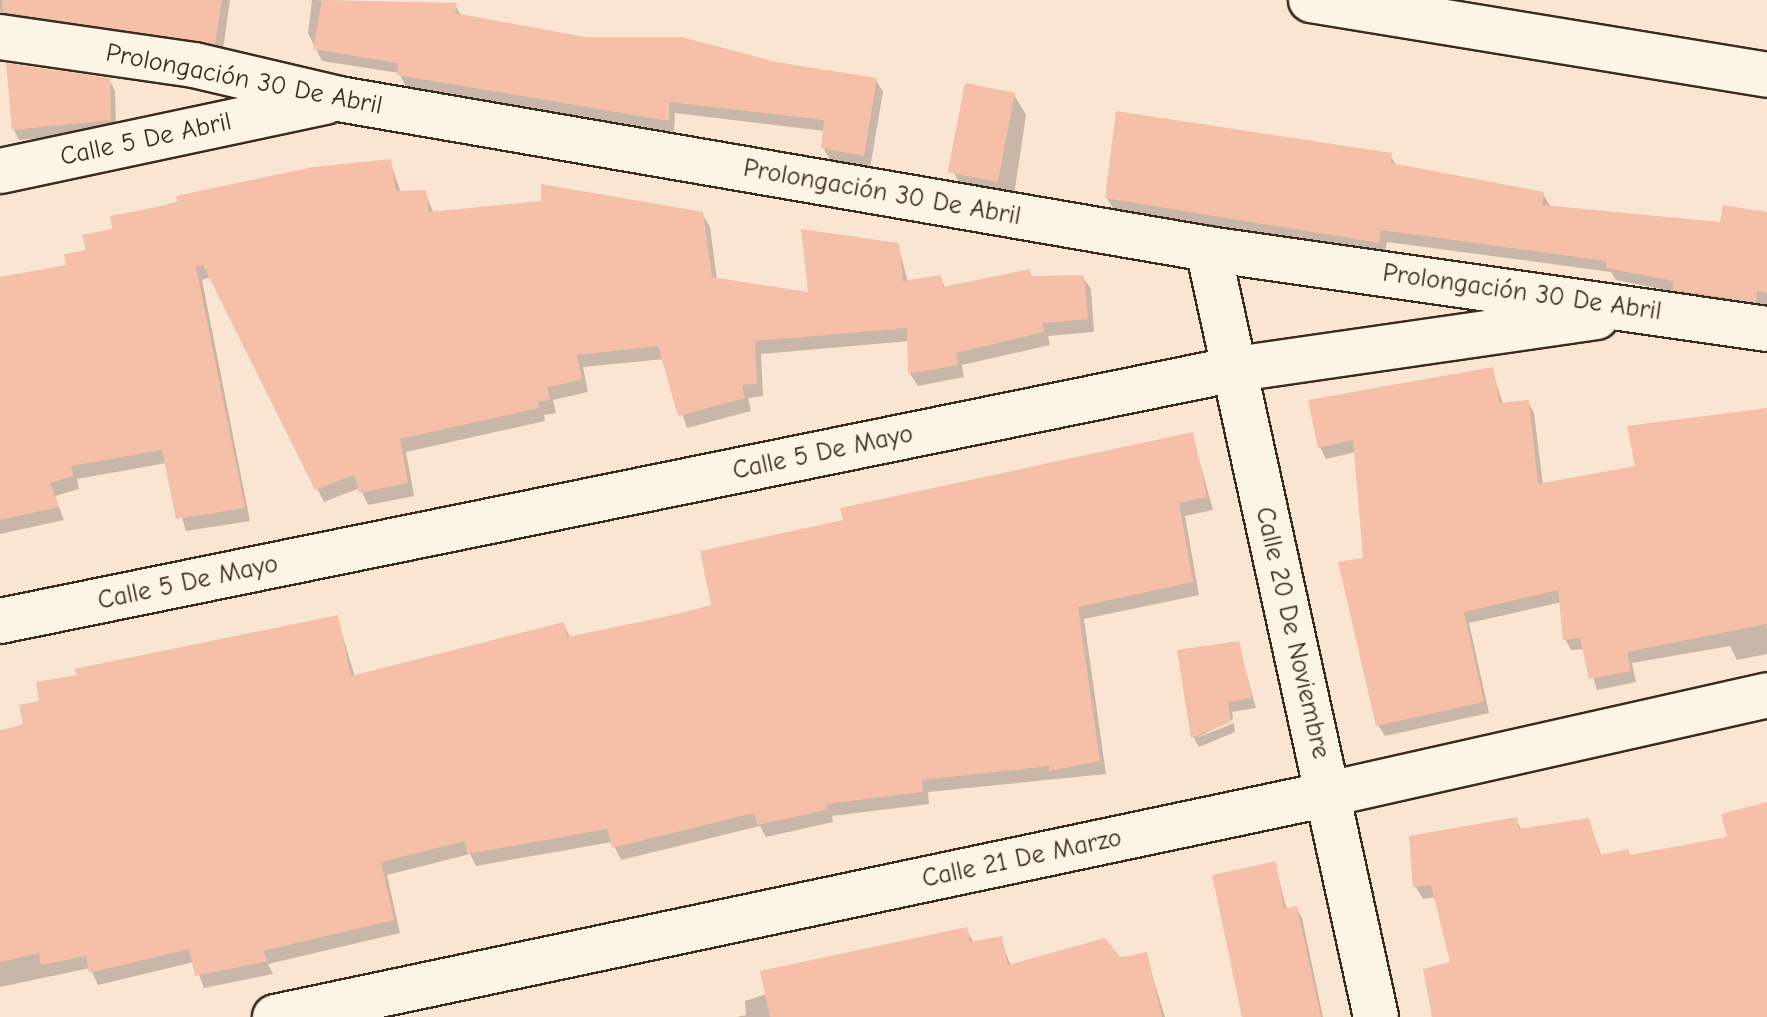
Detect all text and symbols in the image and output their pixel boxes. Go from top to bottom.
street label: Prolongación 30 De Abril [103,38,385,122]
street label: Calle 5 De Abril [58,107,234,173]
street label: Prolongación 30 De Abril [741,153,1023,233]
street label: Prolongación 30 De Abril [1381,258,1663,328]
street label: Calle 5 De Mayo [730,419,916,487]
street label: Calle 20 De Noviembre [1248,504,1336,762]
street label: Calle 5 De Mayo [95,549,281,617]
street label: Calle 21 De Marzo [919,823,1125,895]

